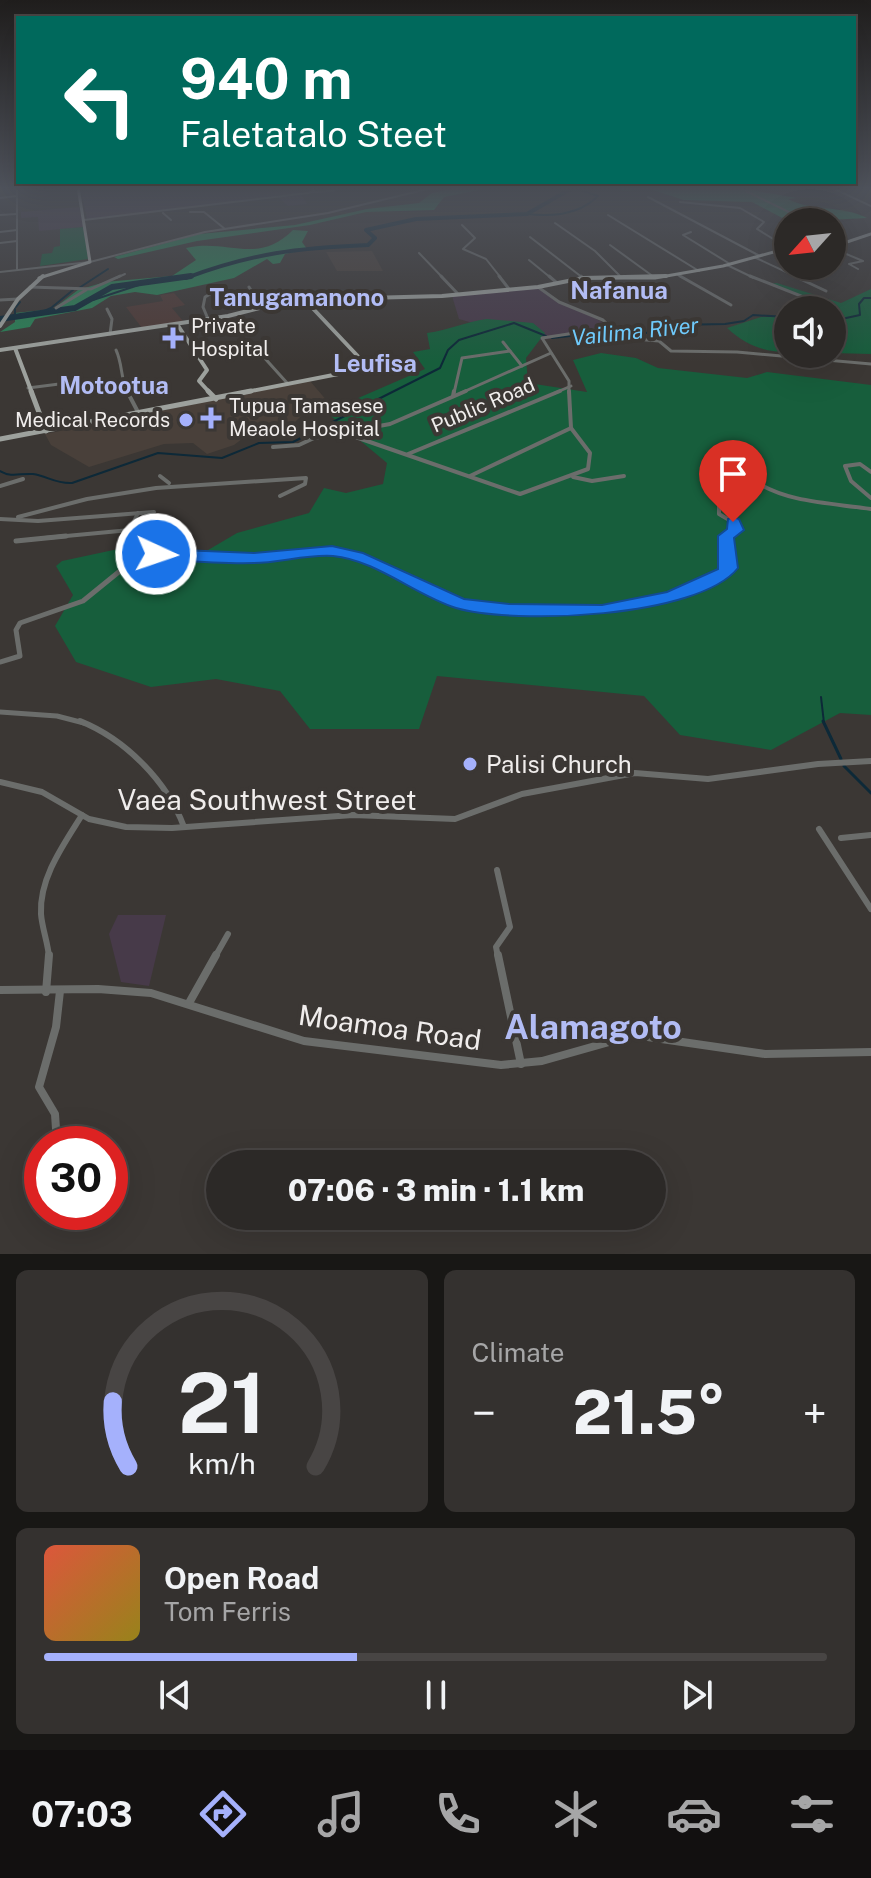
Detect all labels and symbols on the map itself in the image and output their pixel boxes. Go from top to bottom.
north arrow [774,208,846,280]
district label: Nafanua [570,276,668,304]
district label: Tanugamanono [210,283,384,311]
water label: Vailima River [570,311,701,351]
place label: Private Hospital [191,314,269,361]
marker: Private Hospital [162,327,184,349]
district label: Leufisa [333,349,417,377]
district label: Motootua [59,371,169,399]
street label: Public Road [428,372,538,438]
place label: Tupua Tamasese Meaole Hospital [229,394,384,441]
marker: Tupua Tamasese Meaole Hospital [200,407,222,429]
place label: Medical Records [15,408,170,432]
marker: Medical Records [177,411,195,429]
pin [699,440,767,522]
position arrow [114,512,198,596]
place label: Palisi Church [486,750,632,778]
marker: Palisi Church [461,755,479,773]
street label: Vaea Southwest Street [117,783,417,816]
street label: Moamoa Road [296,998,484,1056]
district label: Alamagoto [504,1007,682,1047]
speed limit sign: 30 [24,1126,128,1230]

